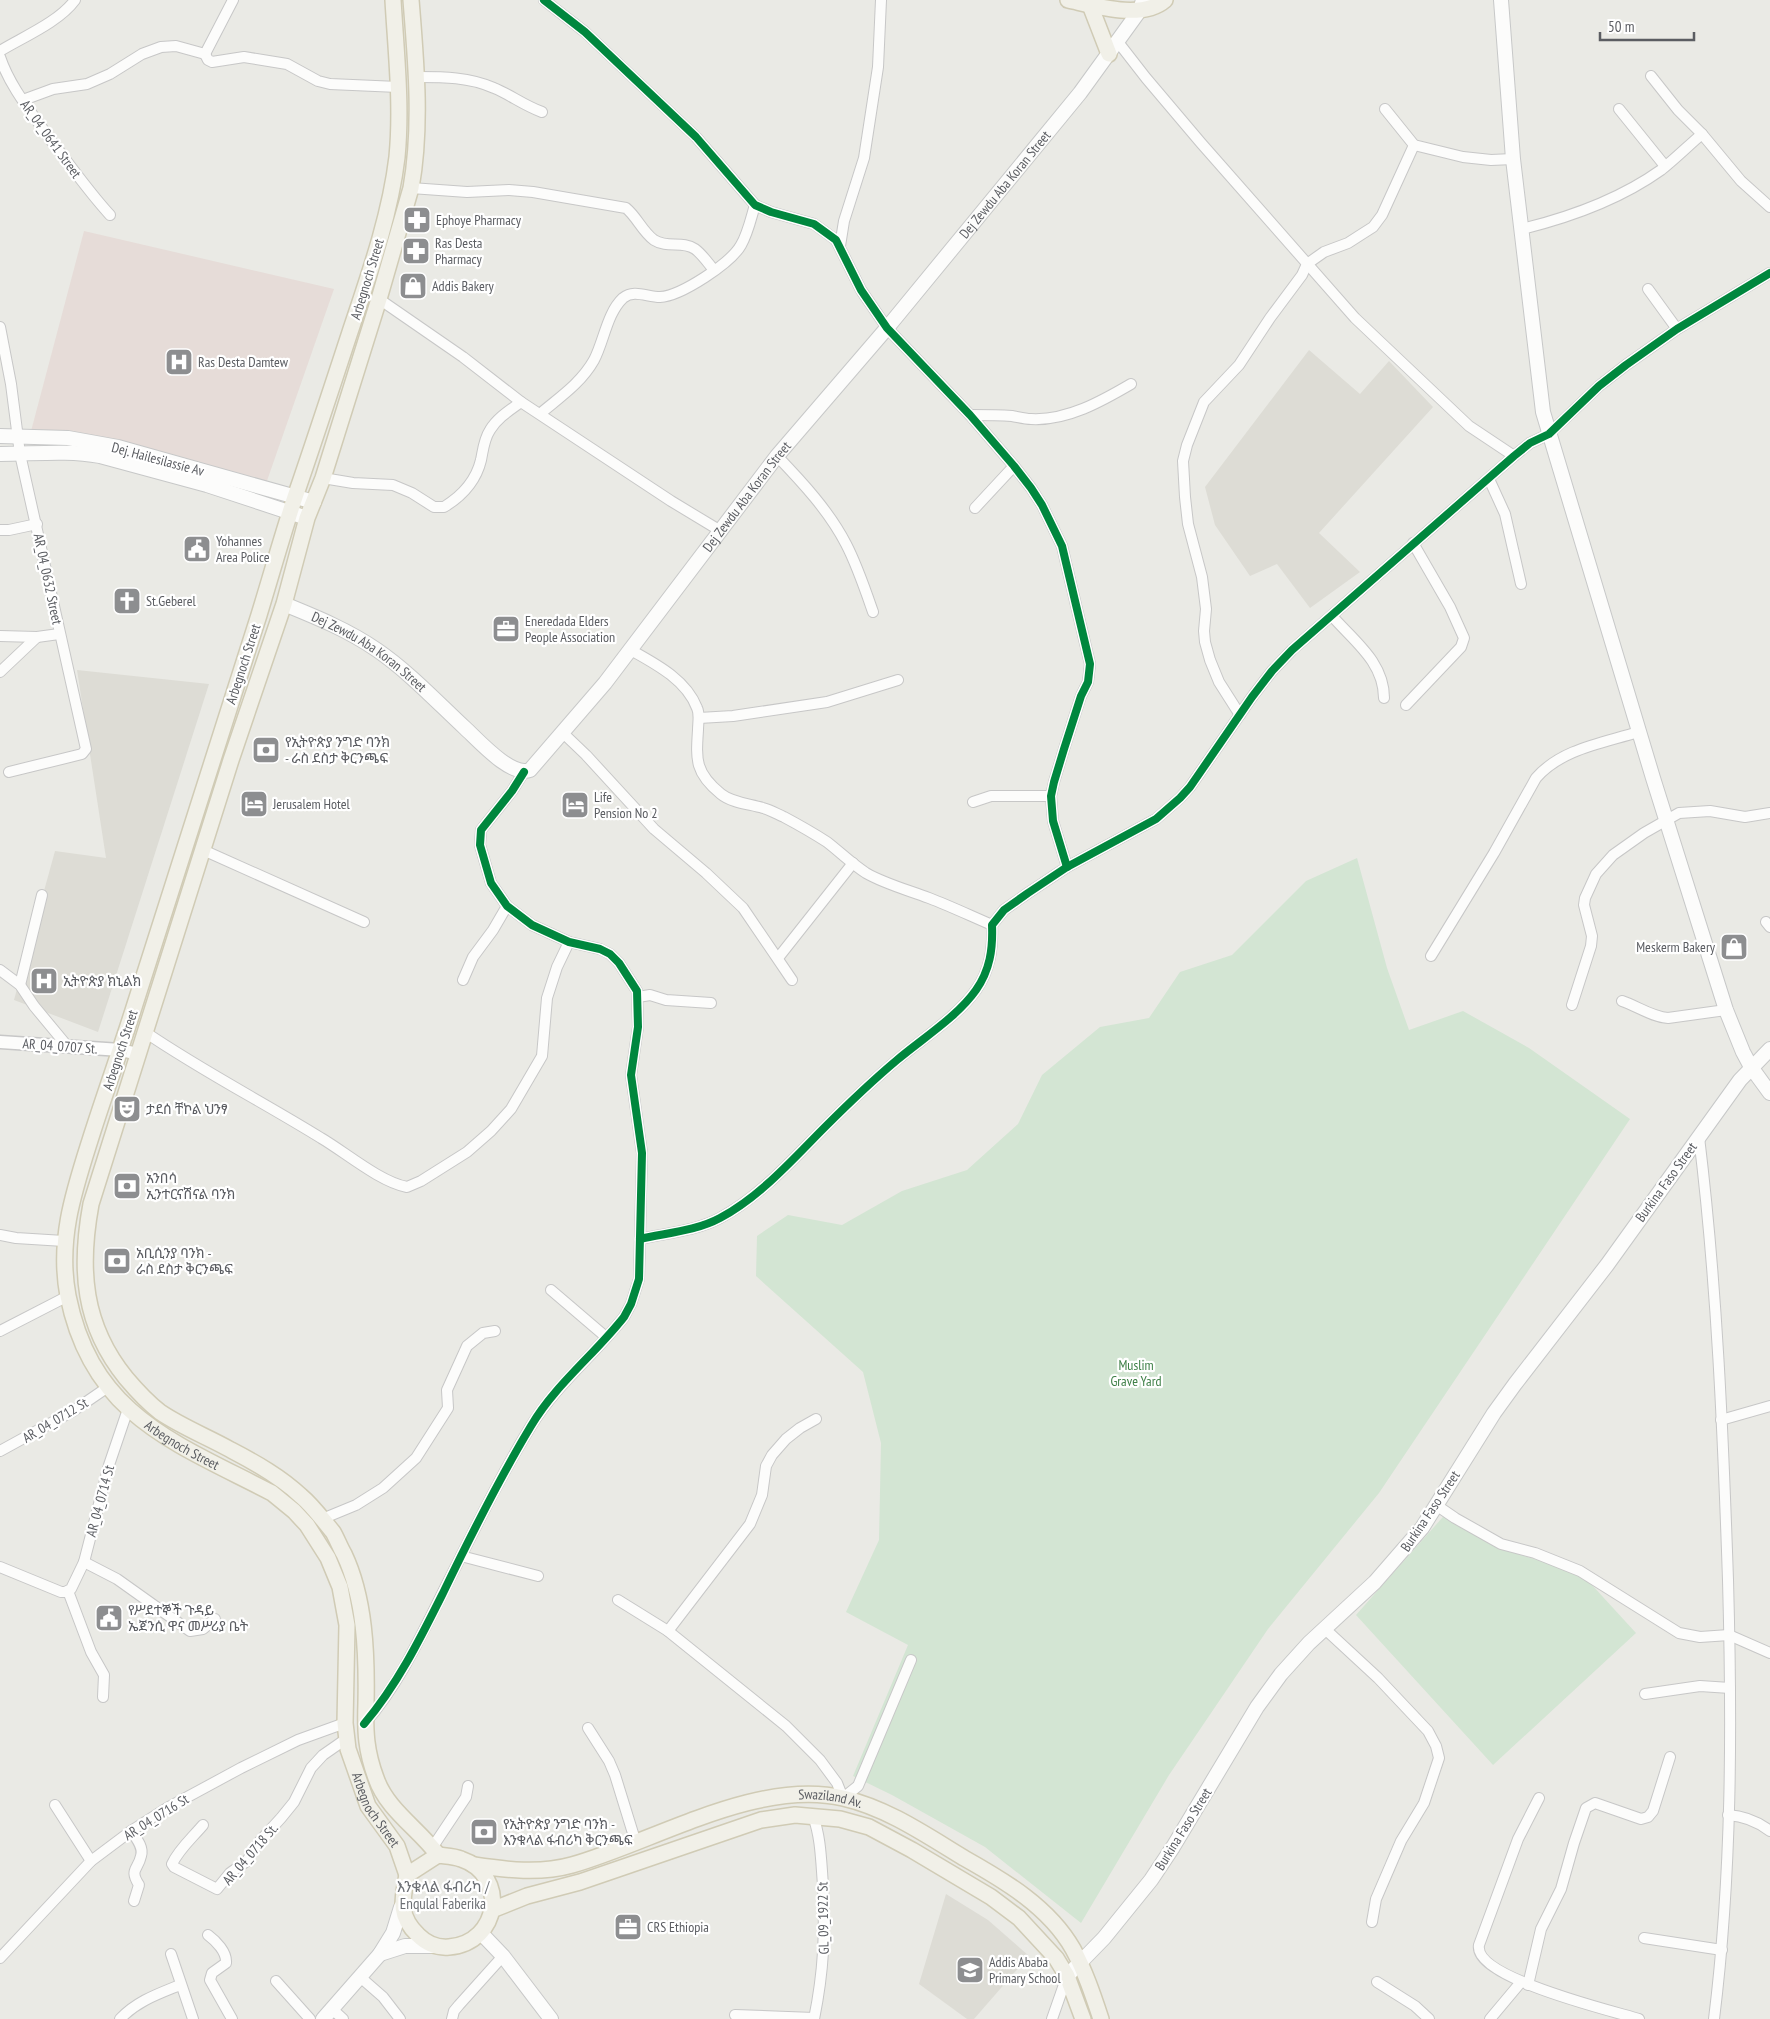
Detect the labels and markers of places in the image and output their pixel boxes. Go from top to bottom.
pharmacy icon: Ephoye Pharmacy [402,205,432,235]
place label: Ephoye Pharmacy [436,211,522,229]
place label: Ras Desta Pharmacy [435,234,482,268]
pharmacy icon: Ras Desta Pharmacy [401,236,431,266]
shop icon: Addis Bakery [398,271,428,301]
place label: Addis Bakery [432,277,495,295]
hospital icon: Ras Desta Damtew [164,347,194,377]
place label: Ras Desta Damtew [198,353,289,371]
place label: Yohannes Area Police [216,532,270,566]
public building icon: Yohannes Area Police [182,534,212,564]
church icon: St.Geberel [112,586,142,616]
place label: St.Geberel [146,592,196,610]
place label: Eneredada Elders People Association [525,612,615,646]
office icon: Eneredada Elders People Association [491,614,521,644]
place label: የኢትዮጵያ ንግድ ባንክ - ራስ ደስታ ቅርንጫፍ [285,733,390,767]
bank icon: የኢትዮጵያ ንግድ ባንክ - ራስ ደስታ ቅርንጫፍ [251,735,281,765]
place label: Life Pension No 2 [594,788,658,822]
hotel icon: Jerusalem Hotel [239,789,269,819]
hotel icon: Life Pension No 2 [560,790,590,820]
place label: Jerusalem Hotel [272,795,351,813]
shop icon: Meskerm Bakery [1719,932,1749,962]
place label: Meskerm Bakery [1636,938,1716,956]
hospital icon: ኢትዮጵያ ክኒልክ [29,966,59,996]
place label: ኢትዮጵያ ክኒልክ [63,972,141,990]
theatre icon: ታደሰ ቸኮል ህንፃ [112,1094,142,1124]
place label: ታደሰ ቸኮል ህንፃ [146,1100,228,1118]
place label: አንበሳ ኢንተርናሽናል ባንክ [146,1169,235,1203]
bank icon: አንበሳ ኢንተርናሽናል ባንክ [112,1171,142,1201]
place label: አቢሲንያ ባንክ - ራስ ደስታ ቅርንጫፍ [136,1244,233,1278]
bank icon: አቢሲንያ ባንክ - ራስ ደስታ ቅርንጫፍ [102,1246,132,1276]
place label: የሥደተኞች ጉዳይ ኤጀንሲ ዋና መሥሪያ ቤት [128,1601,249,1635]
public building icon: የሥደተኞች ጉዳይ ኤጀንሲ ዋና መሥሪያ ቤት [94,1603,124,1633]
place label: የኢትዮጵያ ንግድ ባንክ - እንቁላል ፋብሪካ ቅርንጫፍ [503,1815,633,1849]
bank icon: የኢትዮጵያ ንግድ ባንክ - እንቁላል ፋብሪካ ቅርንጫፍ [469,1817,499,1847]
office icon: CRS Ethiopia [613,1912,643,1942]
place label: CRS Ethiopia [647,1918,709,1936]
place label: Addis Ababa Primary School [989,1953,1061,1987]
school or university icon: Addis Ababa Primary School [955,1955,985,1985]

